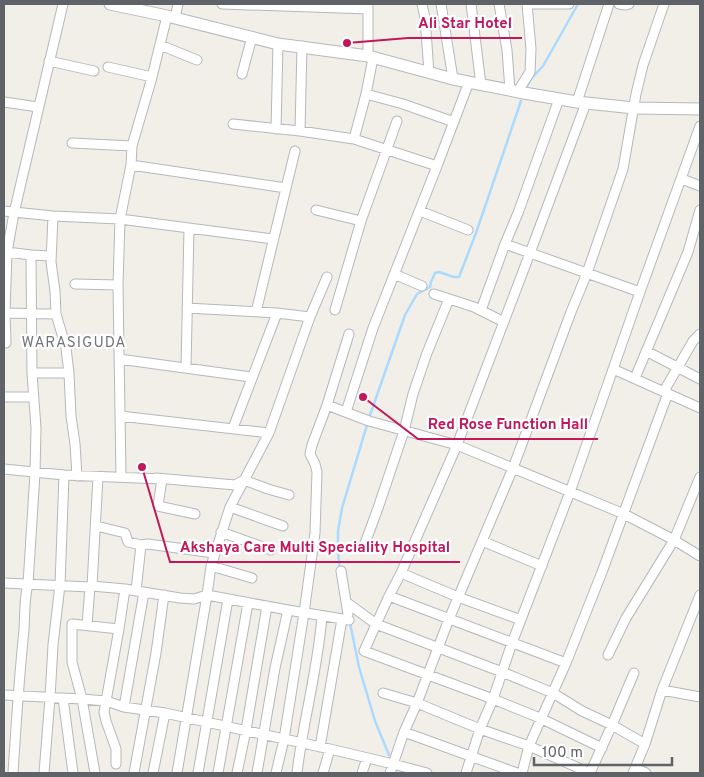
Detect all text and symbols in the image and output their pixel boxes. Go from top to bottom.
callout: Ali Star Hotel [408,8,522,38]
text: Ali Star Hotel [418,15,512,34]
district label: WARASIGUDA [22,334,126,353]
callout: Red Rose Function Hall [418,409,598,439]
text: Red Rose Function Hall [428,416,588,435]
callout: Akshaya Care Multi Speciality Hospital [170,532,460,562]
text: Akshaya Care Multi Speciality Hospital [180,539,450,558]
scale bar [534,734,672,766]
text: 100 m [542,744,583,763]

